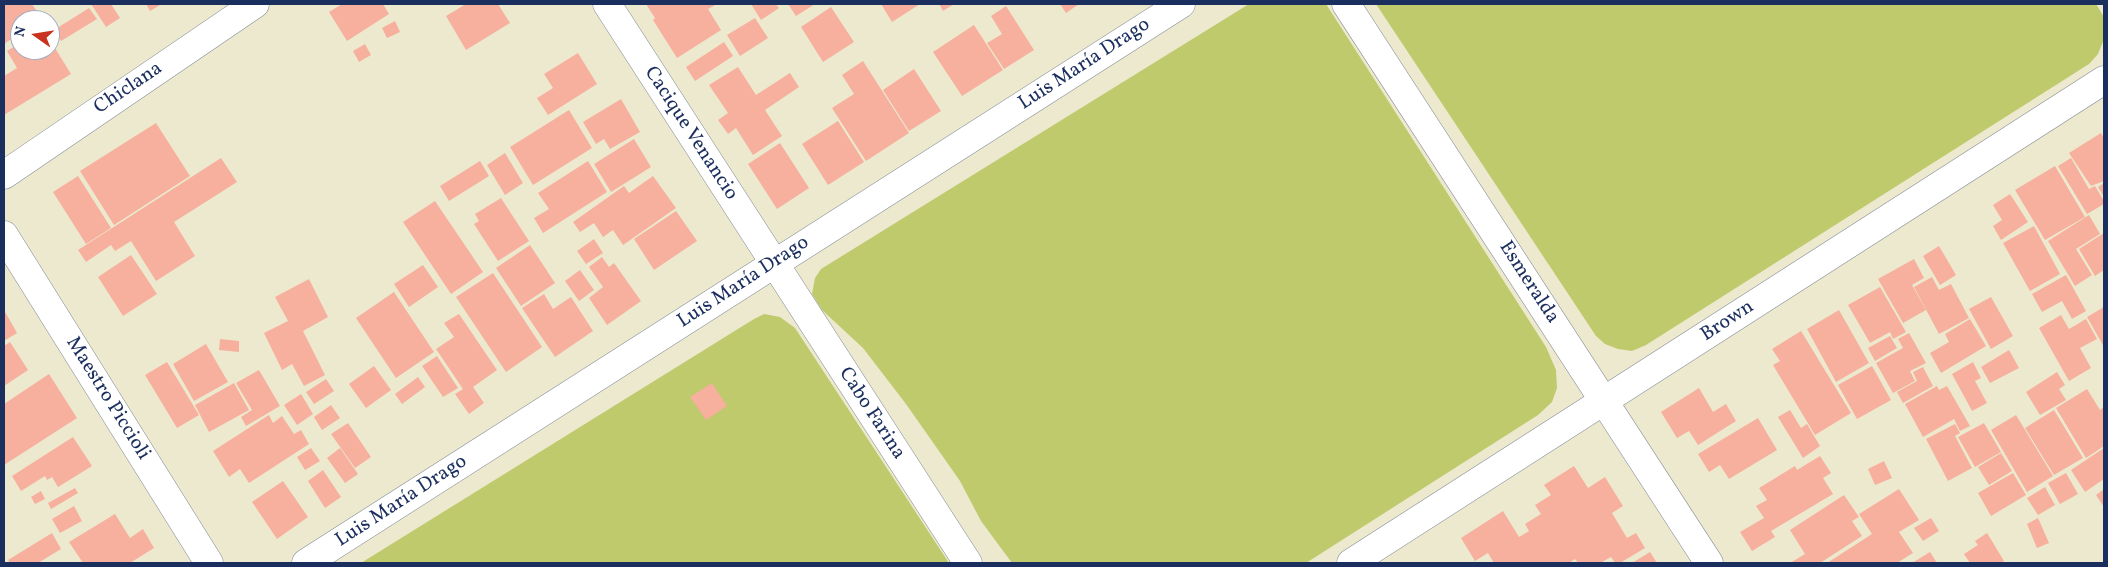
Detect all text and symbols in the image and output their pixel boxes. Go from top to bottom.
north arrow [10,10,60,60]
street label: Luis María Drago [1015,14,1155,116]
text: N [10,25,31,39]
street label: Chiclana [90,57,168,121]
street label: Cacique Venancio [638,63,742,205]
street label: Luis María Drago [674,232,814,334]
street label: Esmeralda [1493,237,1563,329]
street label: Brown [1697,296,1759,348]
street label: Maestro Piccioli [60,333,154,465]
street label: Cabo Farina [832,363,910,465]
street label: Luis María Drago [332,451,472,553]

